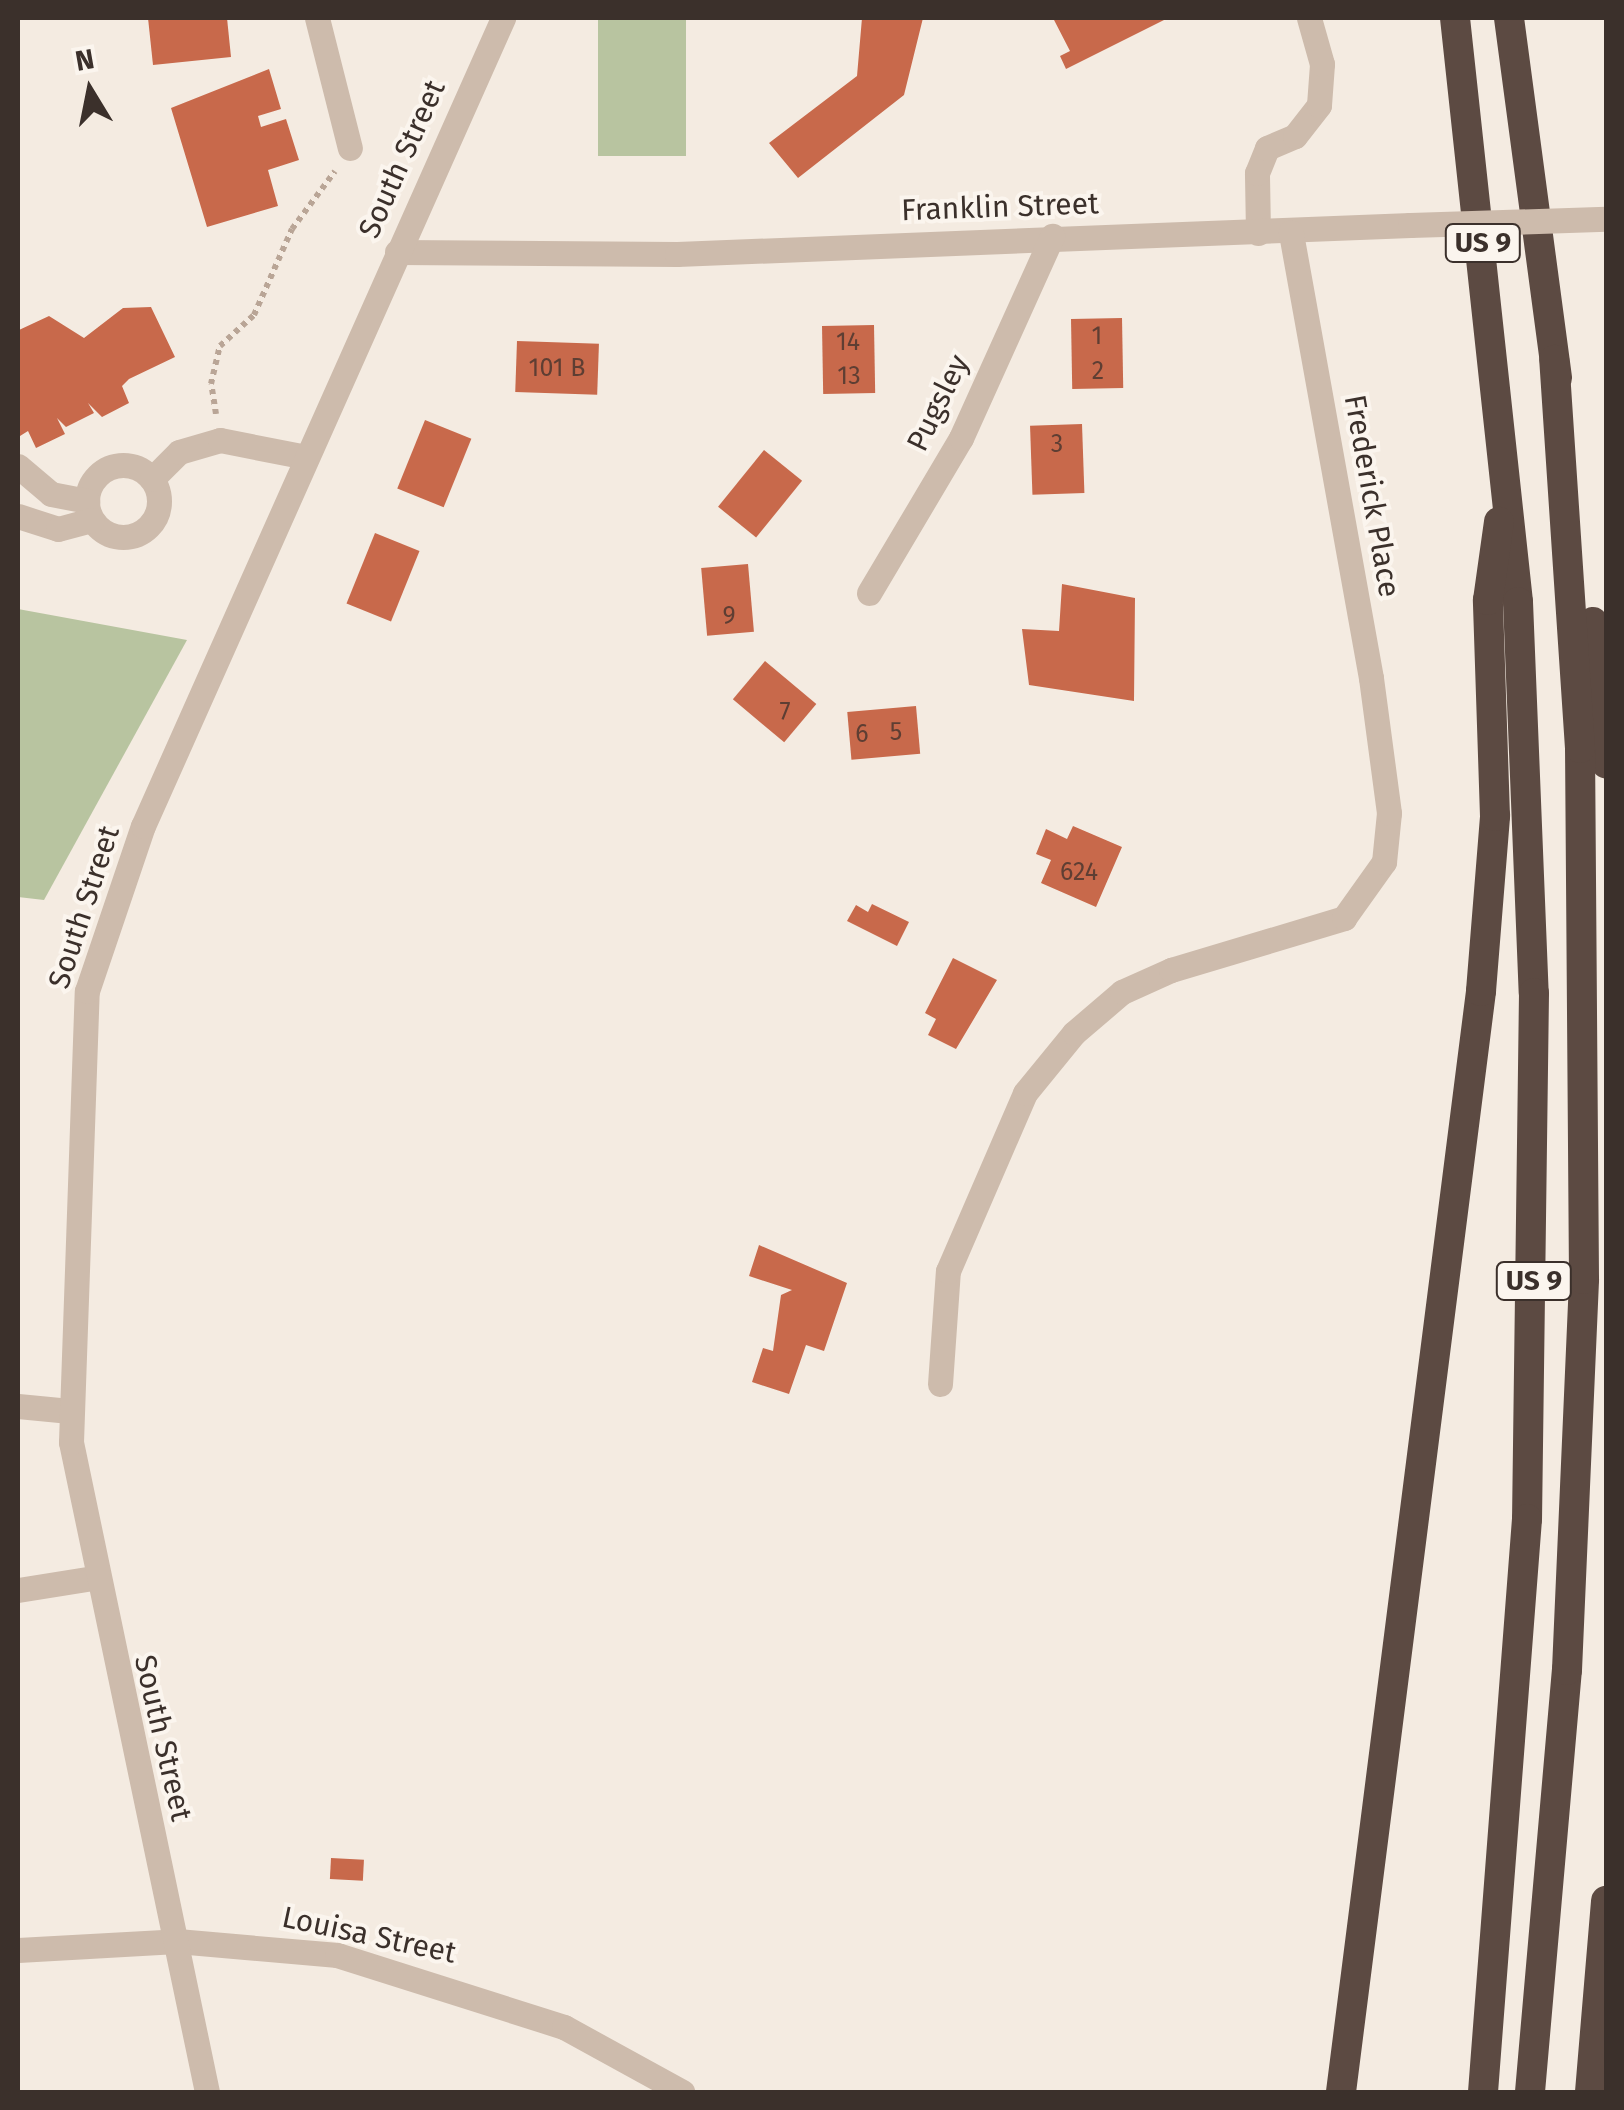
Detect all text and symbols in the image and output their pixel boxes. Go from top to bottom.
north arrow [40,40,140,140]
text: N [73,42,97,78]
street label: South Street [351,74,453,244]
street label: Franklin Street [901,186,1099,228]
road number: US 9 [1443,220,1523,266]
house number: 1 [1092,321,1102,351]
house number: 14 [836,327,860,357]
street label: Pugsley [899,349,977,457]
house number: 101 B [529,353,585,383]
house number: 2 [1092,356,1104,386]
house number: 13 [837,361,861,391]
street label: Frederick Place [1336,392,1408,600]
house number: 3 [1051,429,1063,459]
house number: 9 [722,601,736,631]
house number: 7 [779,696,791,726]
house number: 5 [890,717,902,747]
house number: 6 [855,719,869,749]
street label: South Street [41,821,127,993]
house number: 624 [1060,857,1098,887]
road number: US 9 [1494,1258,1574,1304]
street label: South Street [126,1652,200,1824]
street label: Louisa Street [279,1899,459,1971]

